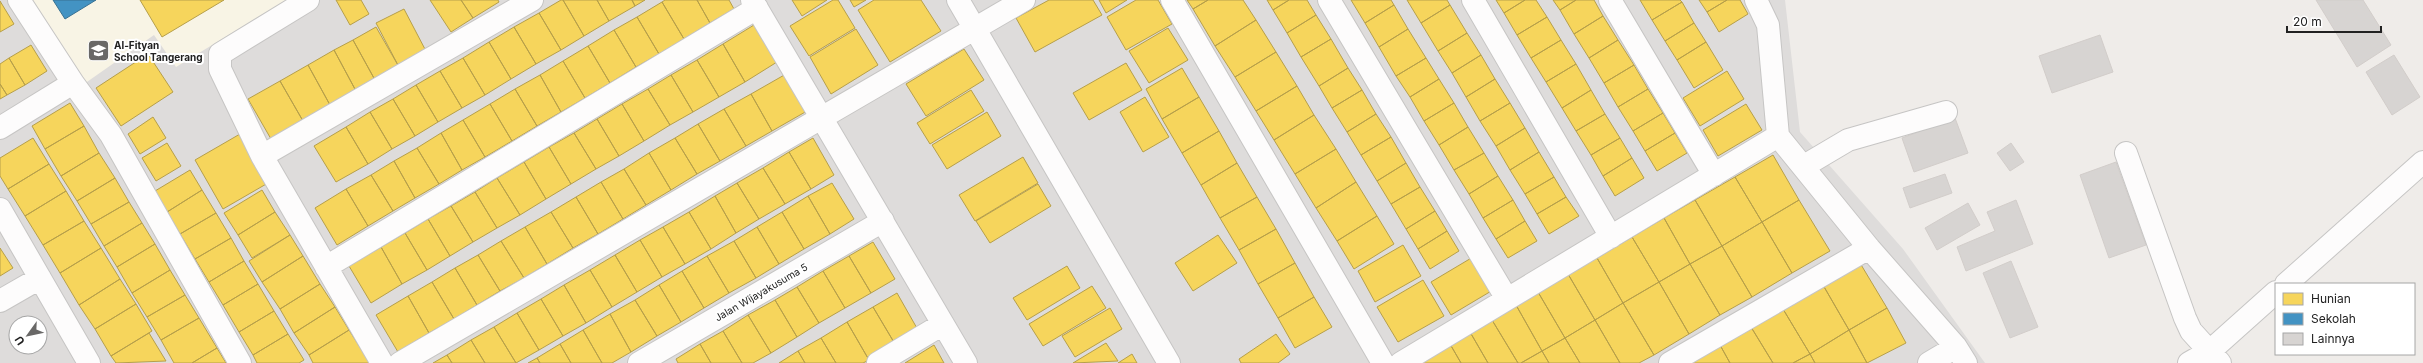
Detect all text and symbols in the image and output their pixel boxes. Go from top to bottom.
scale bar [2287,8,2381,34]
text: 20 m [2293,14,2322,29]
school or university icon: Al-Fityan School Tangerang [85,38,111,64]
place label: Al-Fityan School Tangerang [114,39,203,64]
street label: Jalan Wijayakusuma 5 [712,260,810,324]
legend [2275,283,2415,355]
text: Hunian [2311,291,2351,306]
text: Sekolah [2311,311,2356,326]
north arrow [8,315,48,355]
text: Lainnya [2311,331,2355,346]
text: U [12,333,28,348]

